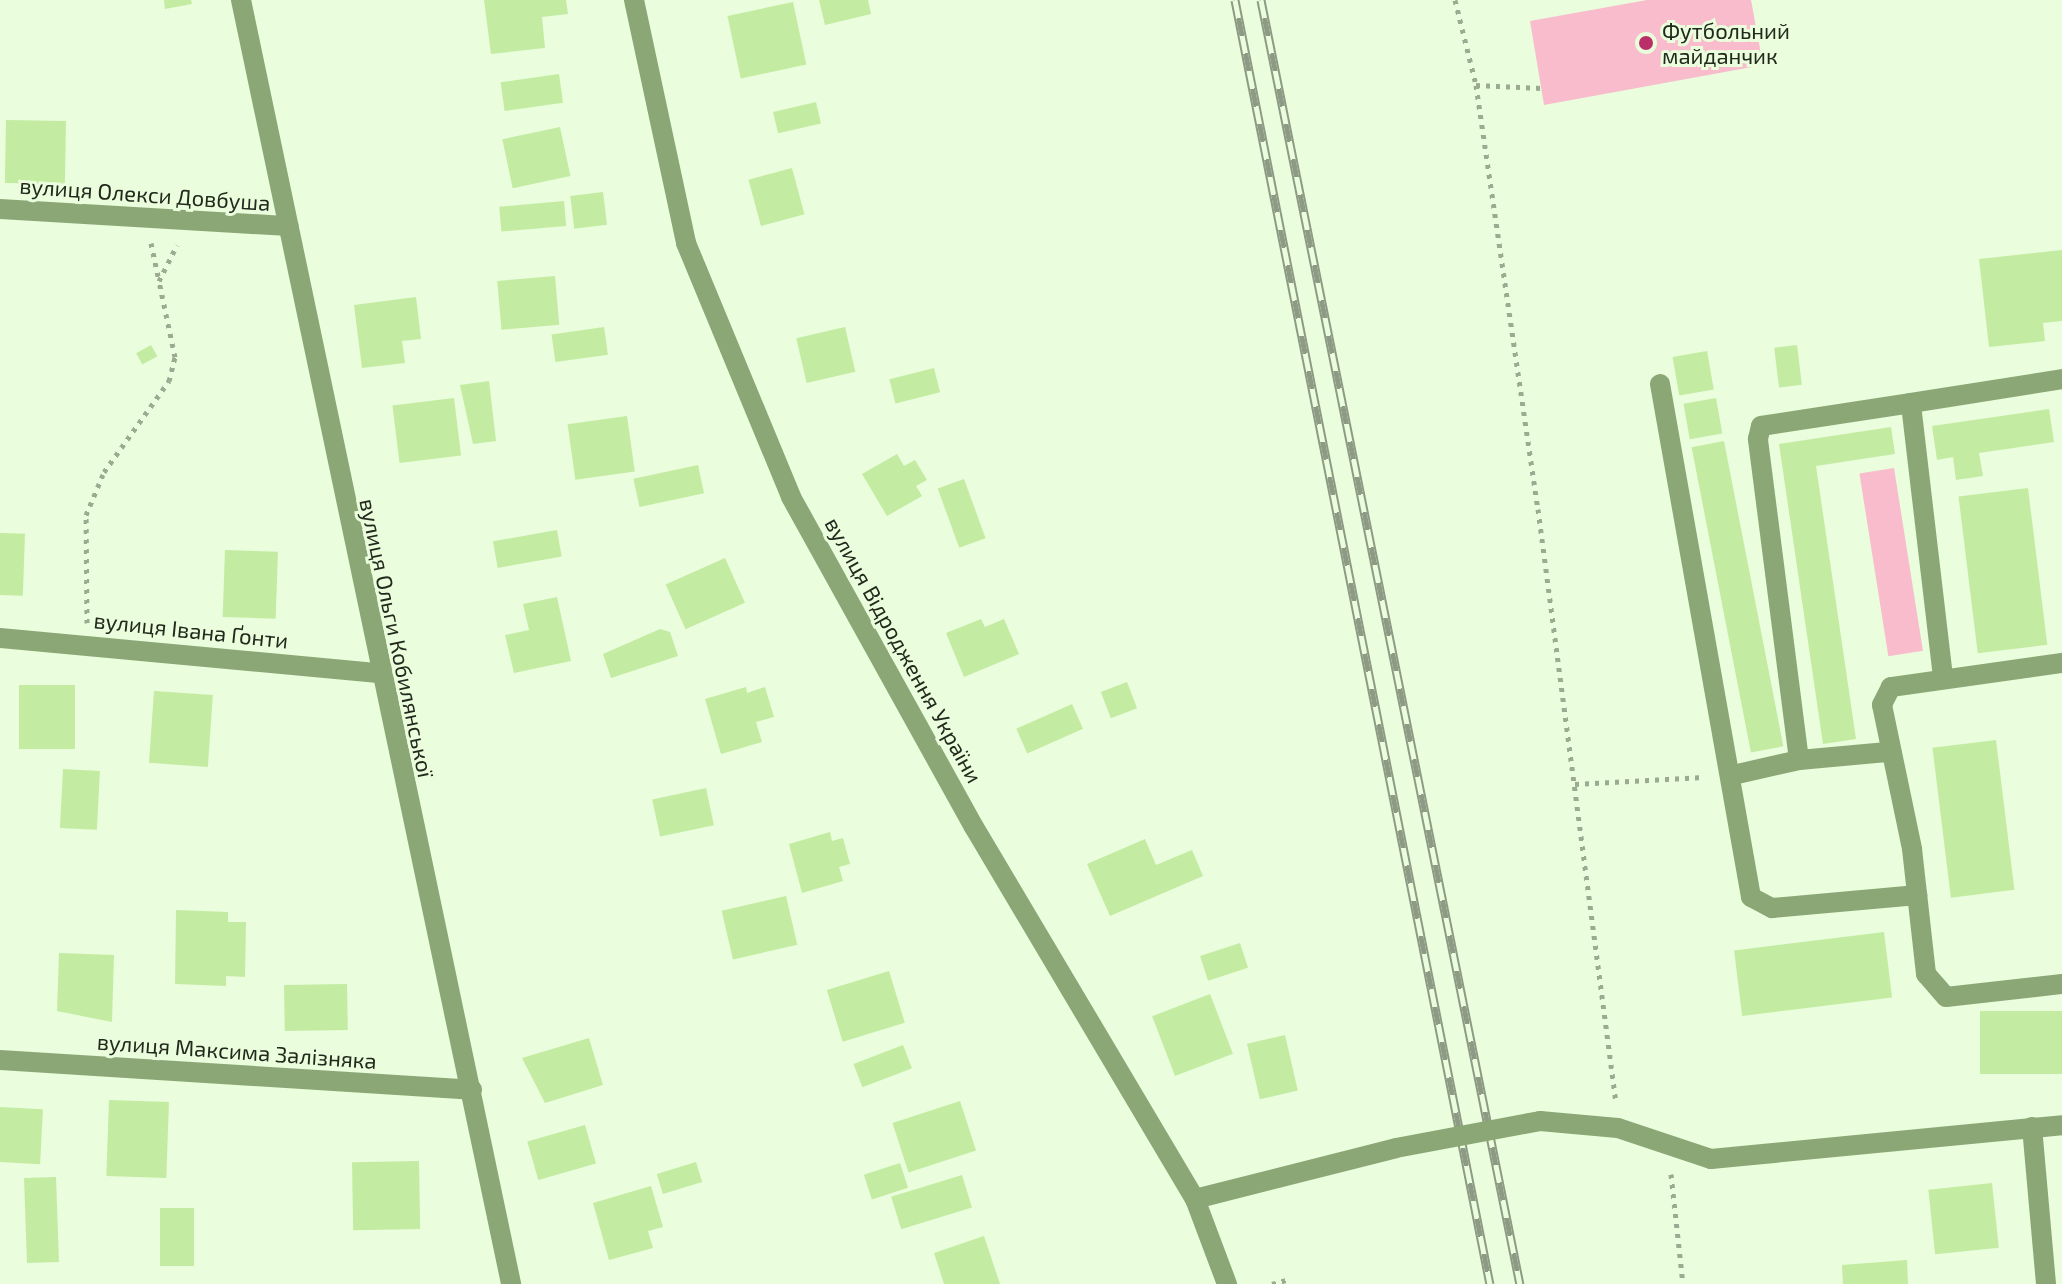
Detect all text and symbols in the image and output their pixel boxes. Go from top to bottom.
place label: Футбольний майданчик [1662,17,1790,68]
marker: Футбольний майданчик [1637,34,1655,52]
street label: вулиця Олекси Довбуша [19,172,271,216]
street label: вулиця Ольги Кобилянської [354,496,440,780]
street label: вулиця Відродження України [820,513,988,787]
street label: вулиця Івана Ґонти [93,607,289,653]
street label: вулиця Максима Залізняка [96,1028,378,1074]

